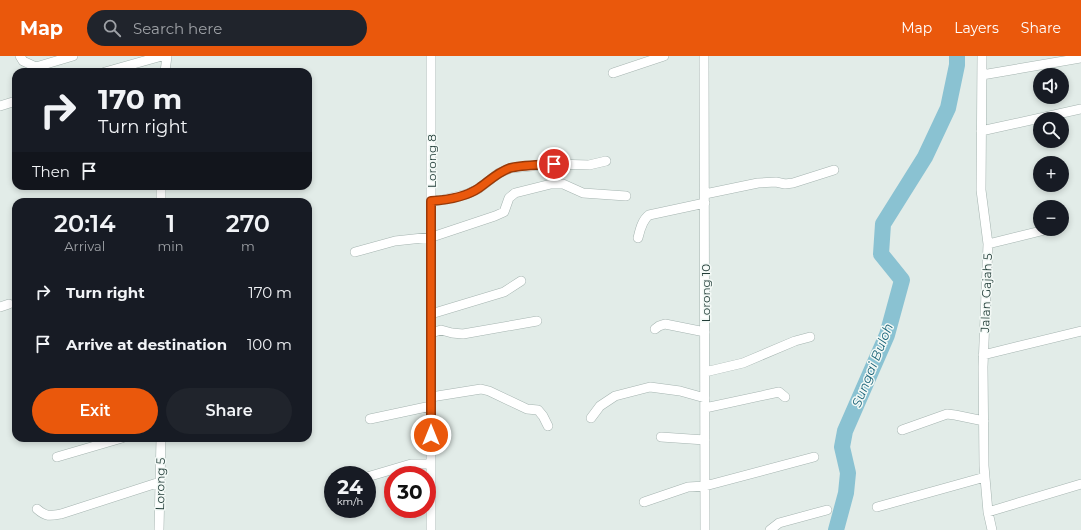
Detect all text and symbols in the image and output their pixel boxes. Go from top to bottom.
search box [87,10,367,46]
text: Map [20,17,63,40]
icon: search [101,17,123,39]
text: Search here [133,19,222,38]
text: Map [901,19,932,37]
text: Layers [954,19,999,37]
text: Share [1021,19,1061,37]
map controls [1033,68,1069,236]
button: sound [1033,68,1069,104]
text: 170 m [98,82,182,116]
icon: right [32,84,84,136]
button: search [1033,112,1069,148]
text: Turn right [98,116,188,138]
street label: Lorong 8 [424,134,439,188]
pin [537,147,571,181]
icon: arrive [543,153,565,175]
button: + [1033,156,1069,192]
icon: arrive [78,160,100,182]
text: Then [32,162,70,181]
button: − [1033,200,1069,236]
text: 20:14 [54,209,115,238]
text: 1 [166,209,175,238]
text: 270 [226,209,270,238]
text: Arrival [64,238,105,254]
text: min [158,238,184,254]
text: m [241,238,255,254]
street label: Jalan Gajah 5 [977,253,995,334]
street label: Lorong 10 [698,264,713,322]
icon: right [32,281,54,303]
text: Turn right [66,283,145,302]
text: 170 m [248,283,292,302]
water label: Sungai Buloh [848,321,896,409]
icon: arrive [32,333,54,355]
text: Arrive at destination [66,335,227,354]
text: 100 m [247,335,292,354]
button: Exit [32,388,158,434]
button: Share [166,388,292,434]
position arrow [410,414,452,456]
street label: Lorong 5 [152,457,168,511]
speed limit sign: 30 [384,466,436,518]
text: 24 [337,475,363,499]
text: km/h [337,495,363,508]

